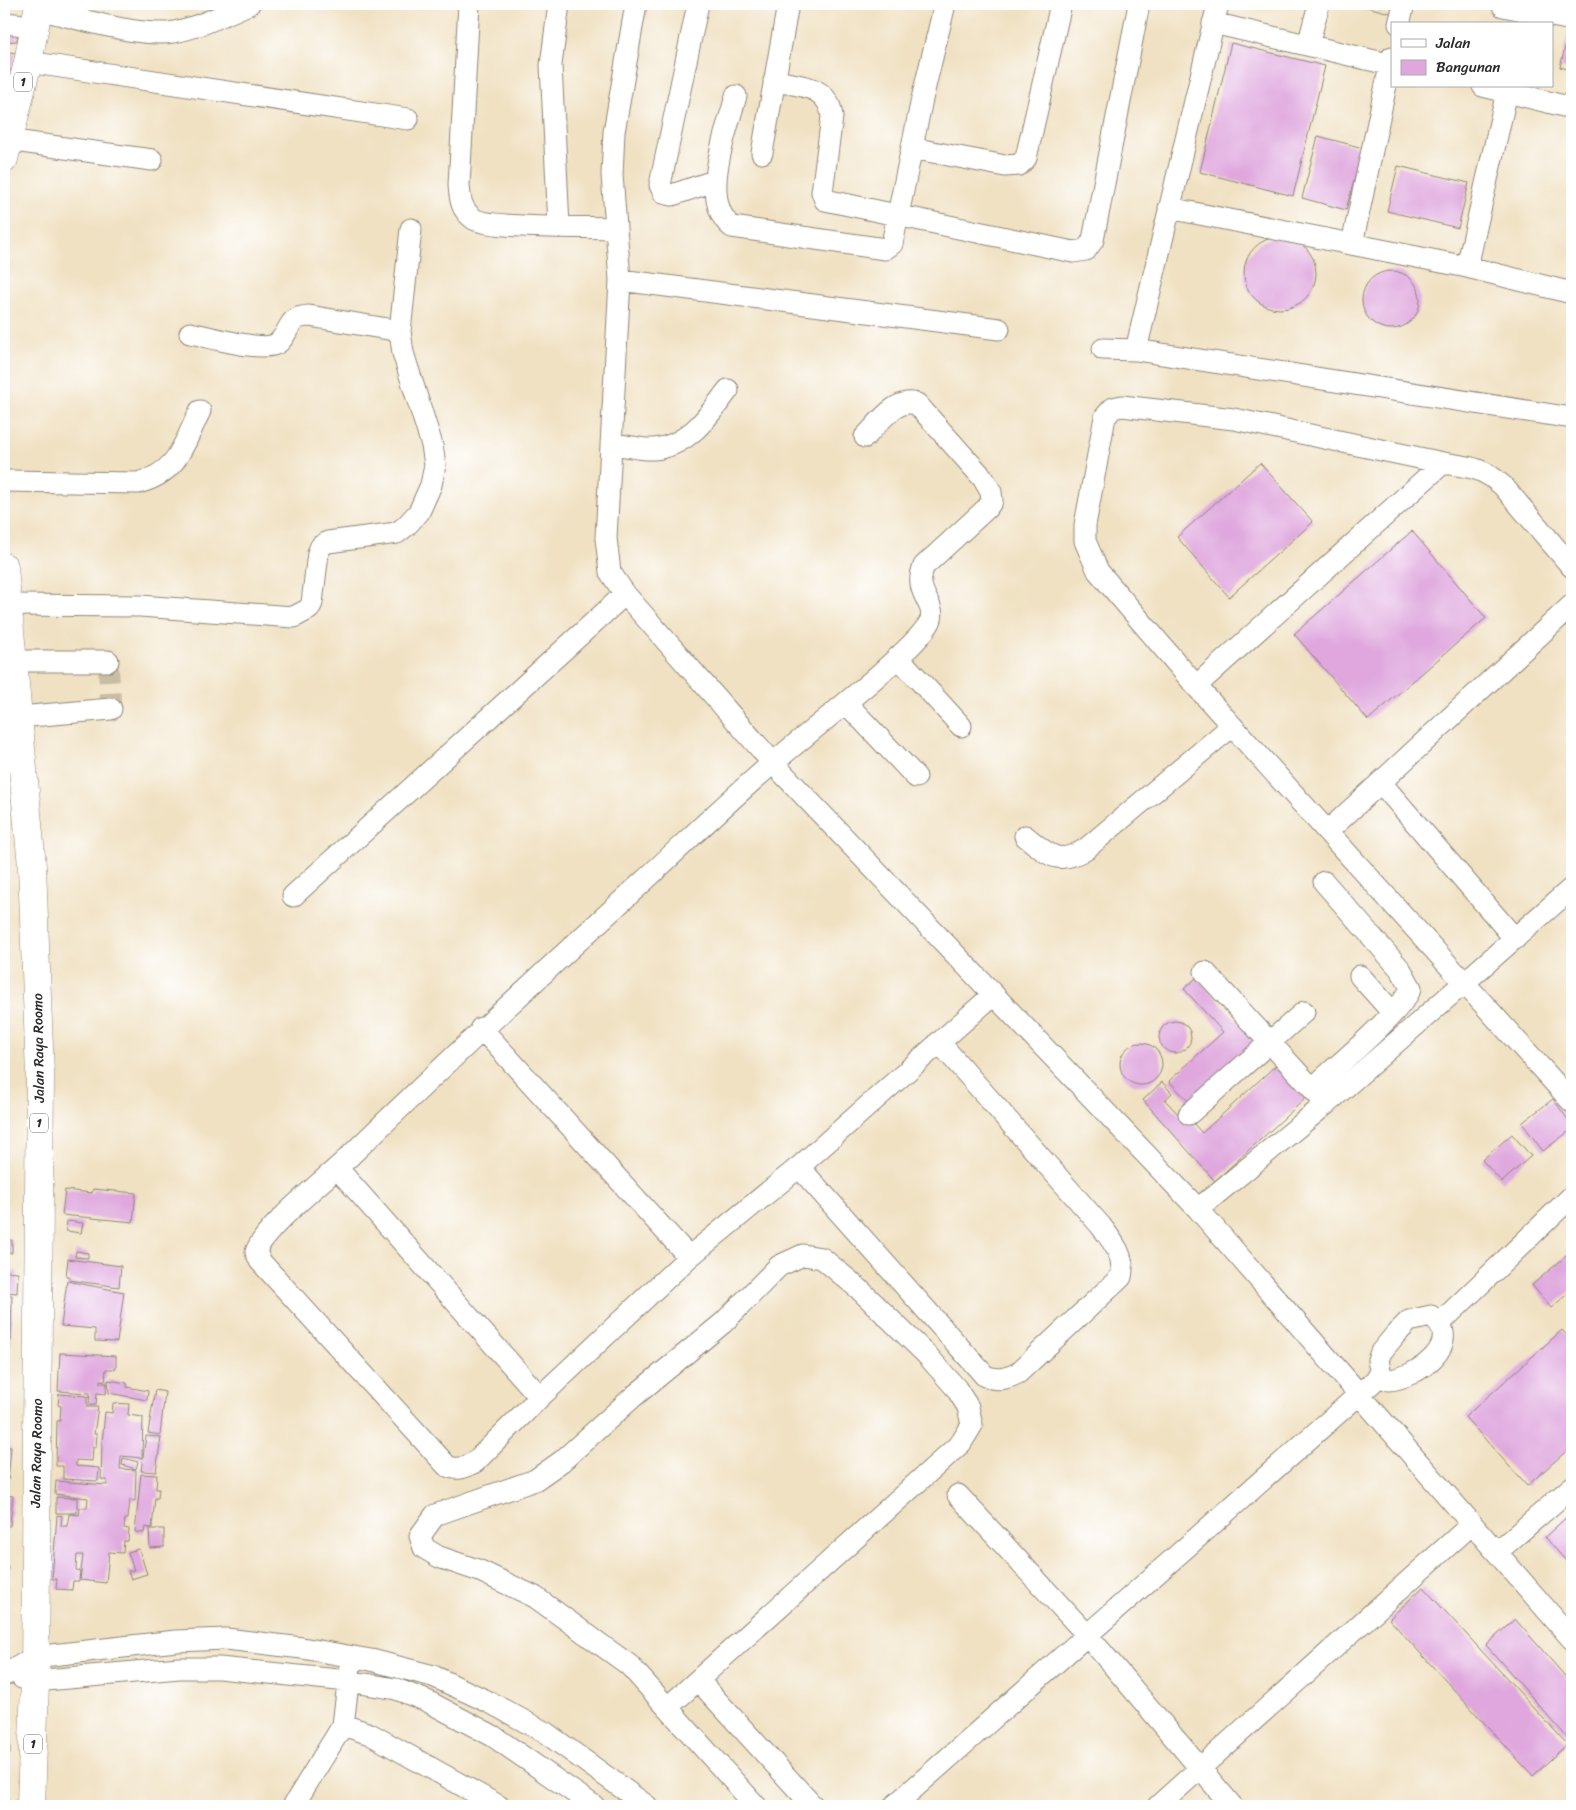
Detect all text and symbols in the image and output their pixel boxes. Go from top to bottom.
legend [1391,22,1554,88]
text: Jalan [1435,30,1470,56]
text: Bangunan [1436,54,1500,80]
road number: 1 [14,72,32,91]
street label: Jalan Raya Roomo [25,993,52,1104]
road number: 1 [30,1114,48,1132]
street label: Jalan Raya Roomo [23,1398,50,1509]
road number: 1 [24,1735,42,1754]

